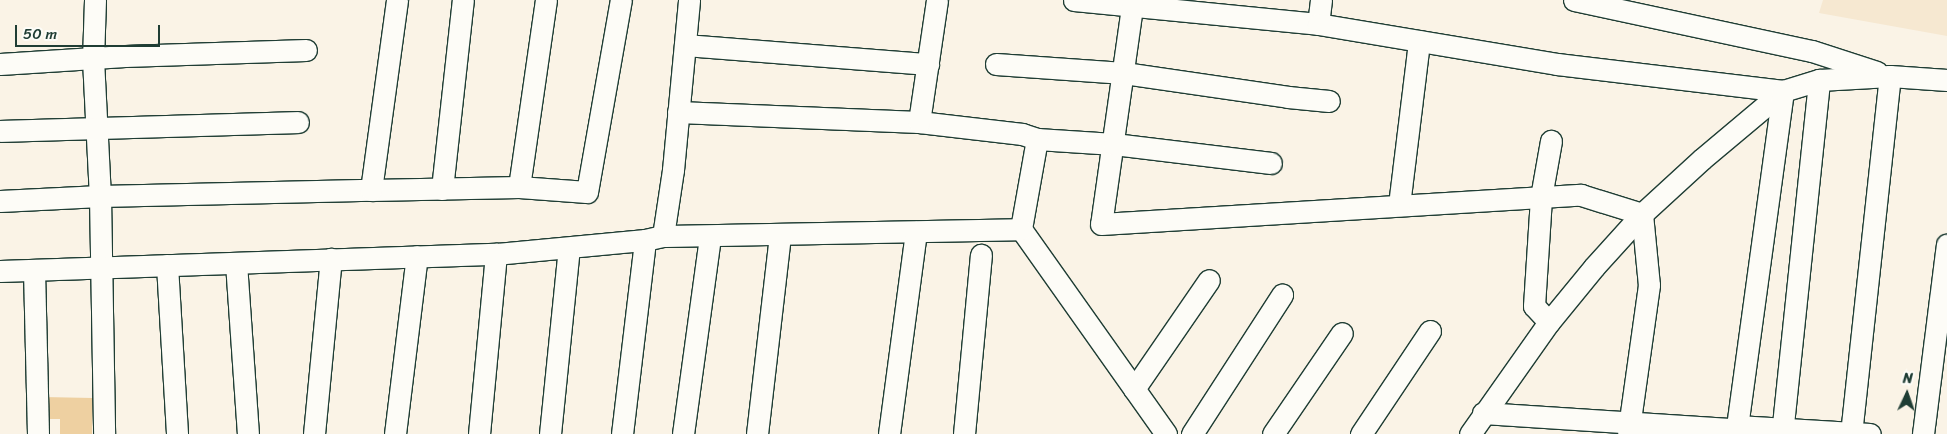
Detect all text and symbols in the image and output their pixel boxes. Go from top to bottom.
scale bar [18,15,162,47]
text: 50 m [23,21,57,47]
text: N [1902,366,1913,391]
north arrow [1882,369,1932,419]

